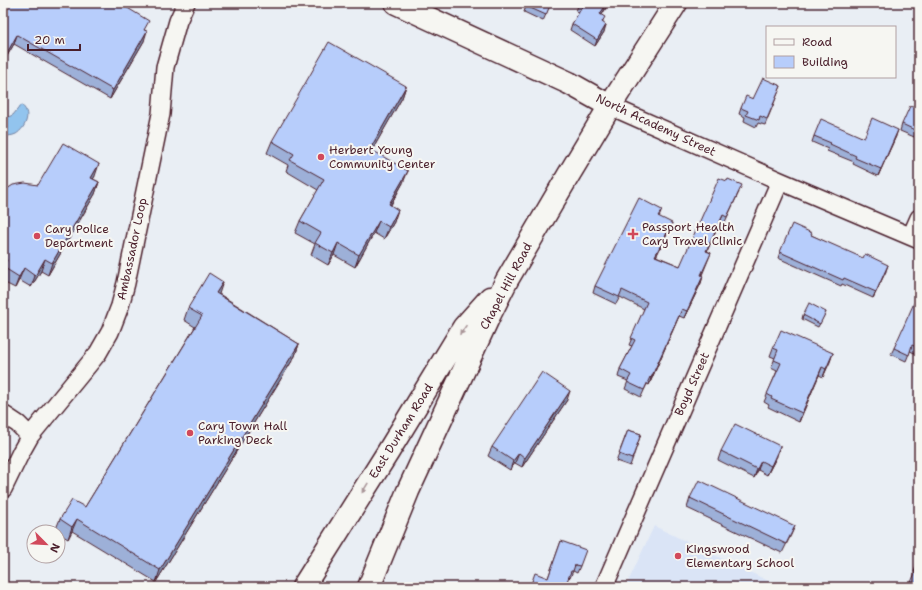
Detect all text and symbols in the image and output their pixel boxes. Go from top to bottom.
scale bar [28,26,80,52]
legend [766,26,896,78]
text: 20 m [34,32,65,48]
text: Road [802,34,833,50]
text: Building [802,54,848,70]
street label: North Academy Street [593,90,719,160]
place label: Herbert Young Community Center [329,142,436,172]
marker: Herbert Young Community Center [316,152,326,162]
street label: Ambassador Loop [113,196,151,302]
place label: Passport Health Cary Travel Clinic [642,219,742,249]
place label: Cary Police Department [45,221,113,251]
marker: Passport Health Cary Travel Clinic [627,228,639,240]
marker: Cary Police Department [32,231,42,241]
street label: Chapel Hill Road [476,239,536,332]
one-way arrow [459,325,467,335]
street label: Boyd Street [671,350,713,418]
street label: East Durham Road [365,380,437,482]
place label: Cary Town Hall Parking Deck [198,418,287,448]
marker: Cary Town Hall Parking Deck [185,428,195,438]
one-way arrow [362,482,369,494]
north arrow [26,524,66,564]
text: N [46,541,63,555]
place label: Kingswood Elementary School [686,541,794,571]
marker: Kingswood Elementary School [673,551,683,561]

